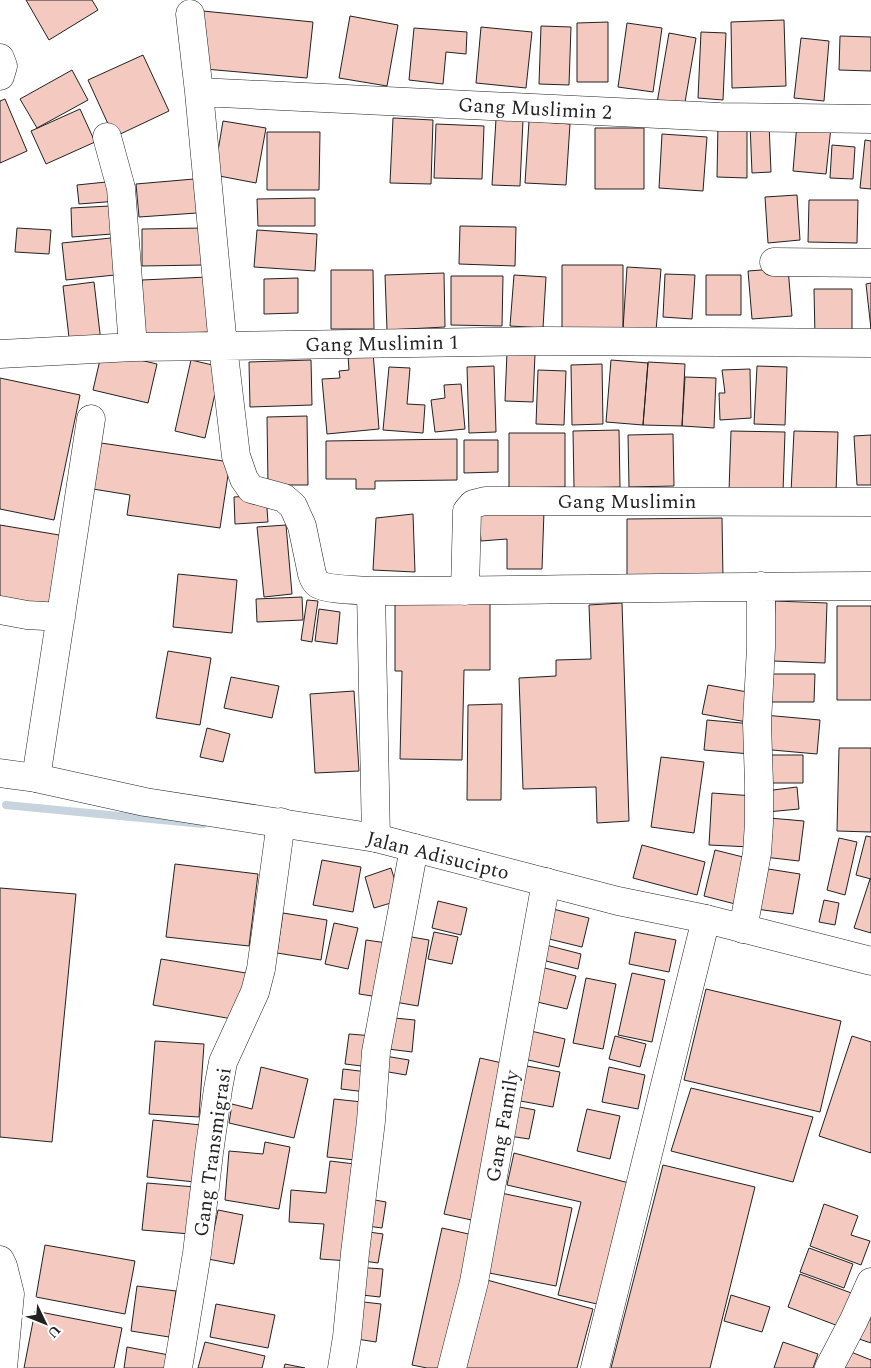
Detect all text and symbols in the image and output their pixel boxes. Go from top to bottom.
street label: Gang Muslimin 2 [457,90,613,128]
street label: Gang Muslimin 1 [305,328,459,360]
street label: Gang Muslimin [558,487,696,517]
street label: Jalan Adisucipto [363,824,512,888]
street label: Gang Transmigrasi [186,1066,240,1239]
street label: Gang Family [478,1067,528,1184]
north arrow [20,1298,70,1348]
text: U [42,1320,66,1343]

